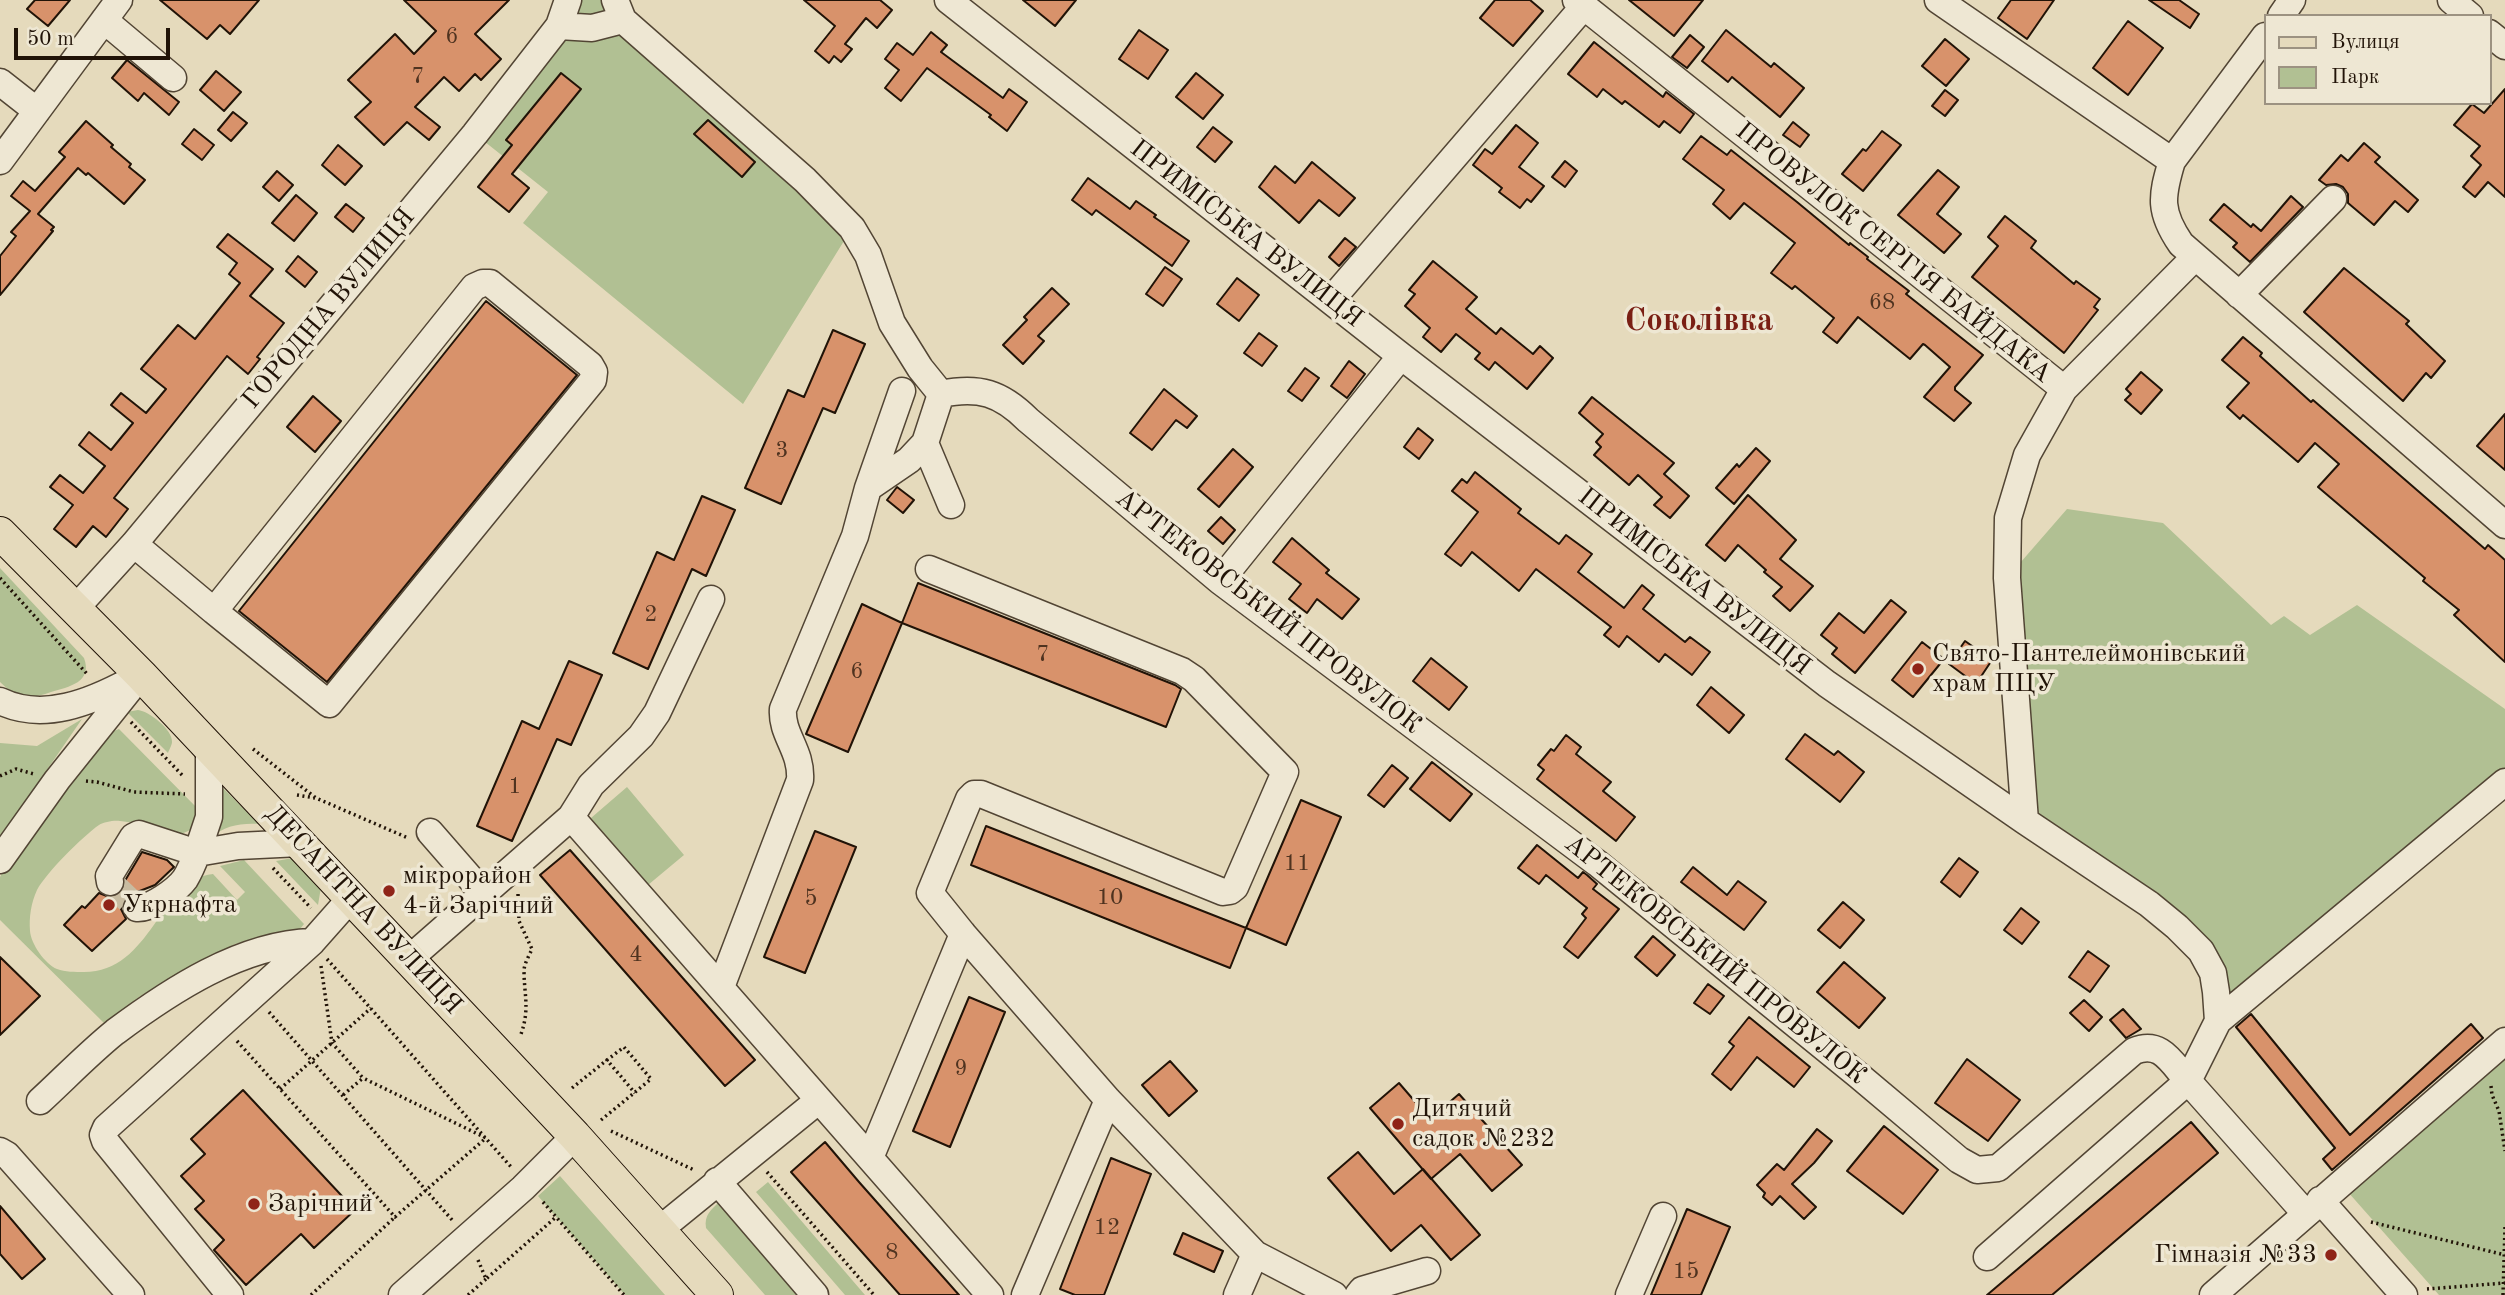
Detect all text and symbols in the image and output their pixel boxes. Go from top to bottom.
scale bar [18,14,173,58]
legend [2264,14,2491,105]
house number: 6 [445,23,459,51]
text: 50 m [27,29,74,50]
text: Вулиця [2331,32,2400,53]
house number: 7 [411,63,425,91]
text: Парк [2331,67,2379,88]
street label: ПРОВУЛОК СЕРГІЯ БАЙДАКА [1729,116,2057,390]
street label: ПРИМІСЬКА ВУЛИЦЯ [1123,133,1369,335]
street label: ГОРОДНА ВУЛИЦЯ [236,202,422,416]
house number: 68 [1869,289,1895,317]
district label: Соколівка [1624,301,1774,341]
house number: 3 [775,437,789,465]
street label: ПРИМІСЬКА ВУЛИЦЯ [1571,481,1817,683]
street label: АРТЕКОВСЬКИЙ ПРОВУЛОК [1109,483,1427,741]
house number: 2 [644,601,658,629]
place label: Свято-Пантелеймонівський храм ПЦУ [1932,638,2246,700]
house number: 7 [1036,641,1050,669]
house number: 6 [850,658,864,686]
marker: Свято-Пантелеймонівський храм ПЦУ [1910,661,1926,677]
house number: 1 [508,773,522,801]
street label: ДЕСАНТНА ВУЛИЦЯ [258,799,468,1021]
street label: АРТЕКОВСЬКИЙ ПРОВУЛОК [1558,828,1872,1092]
house number: 11 [1284,850,1310,878]
place label: мікрорайон 4-й Зарічний [403,860,554,922]
marker: мікрорайон 4-й Зарічний [381,883,397,899]
house number: 10 [1097,884,1123,912]
house number: 5 [804,885,818,913]
place label: Укрнафта [123,889,237,921]
marker: Укрнафта [101,897,117,913]
house number: 4 [629,941,643,969]
house number: 9 [954,1055,968,1083]
place label: Дитячий садок №232 [1412,1093,1555,1154]
marker: Дитячий садок №232 [1390,1116,1406,1132]
place label: Зарічний [268,1188,373,1220]
marker: Зарічний [246,1196,262,1212]
house number: 12 [1094,1214,1120,1242]
house number: 8 [885,1239,899,1267]
place label: Гімназія №33 [2154,1239,2317,1271]
marker: Гімназія №33 [2323,1247,2339,1263]
house number: 15 [1673,1258,1699,1286]

